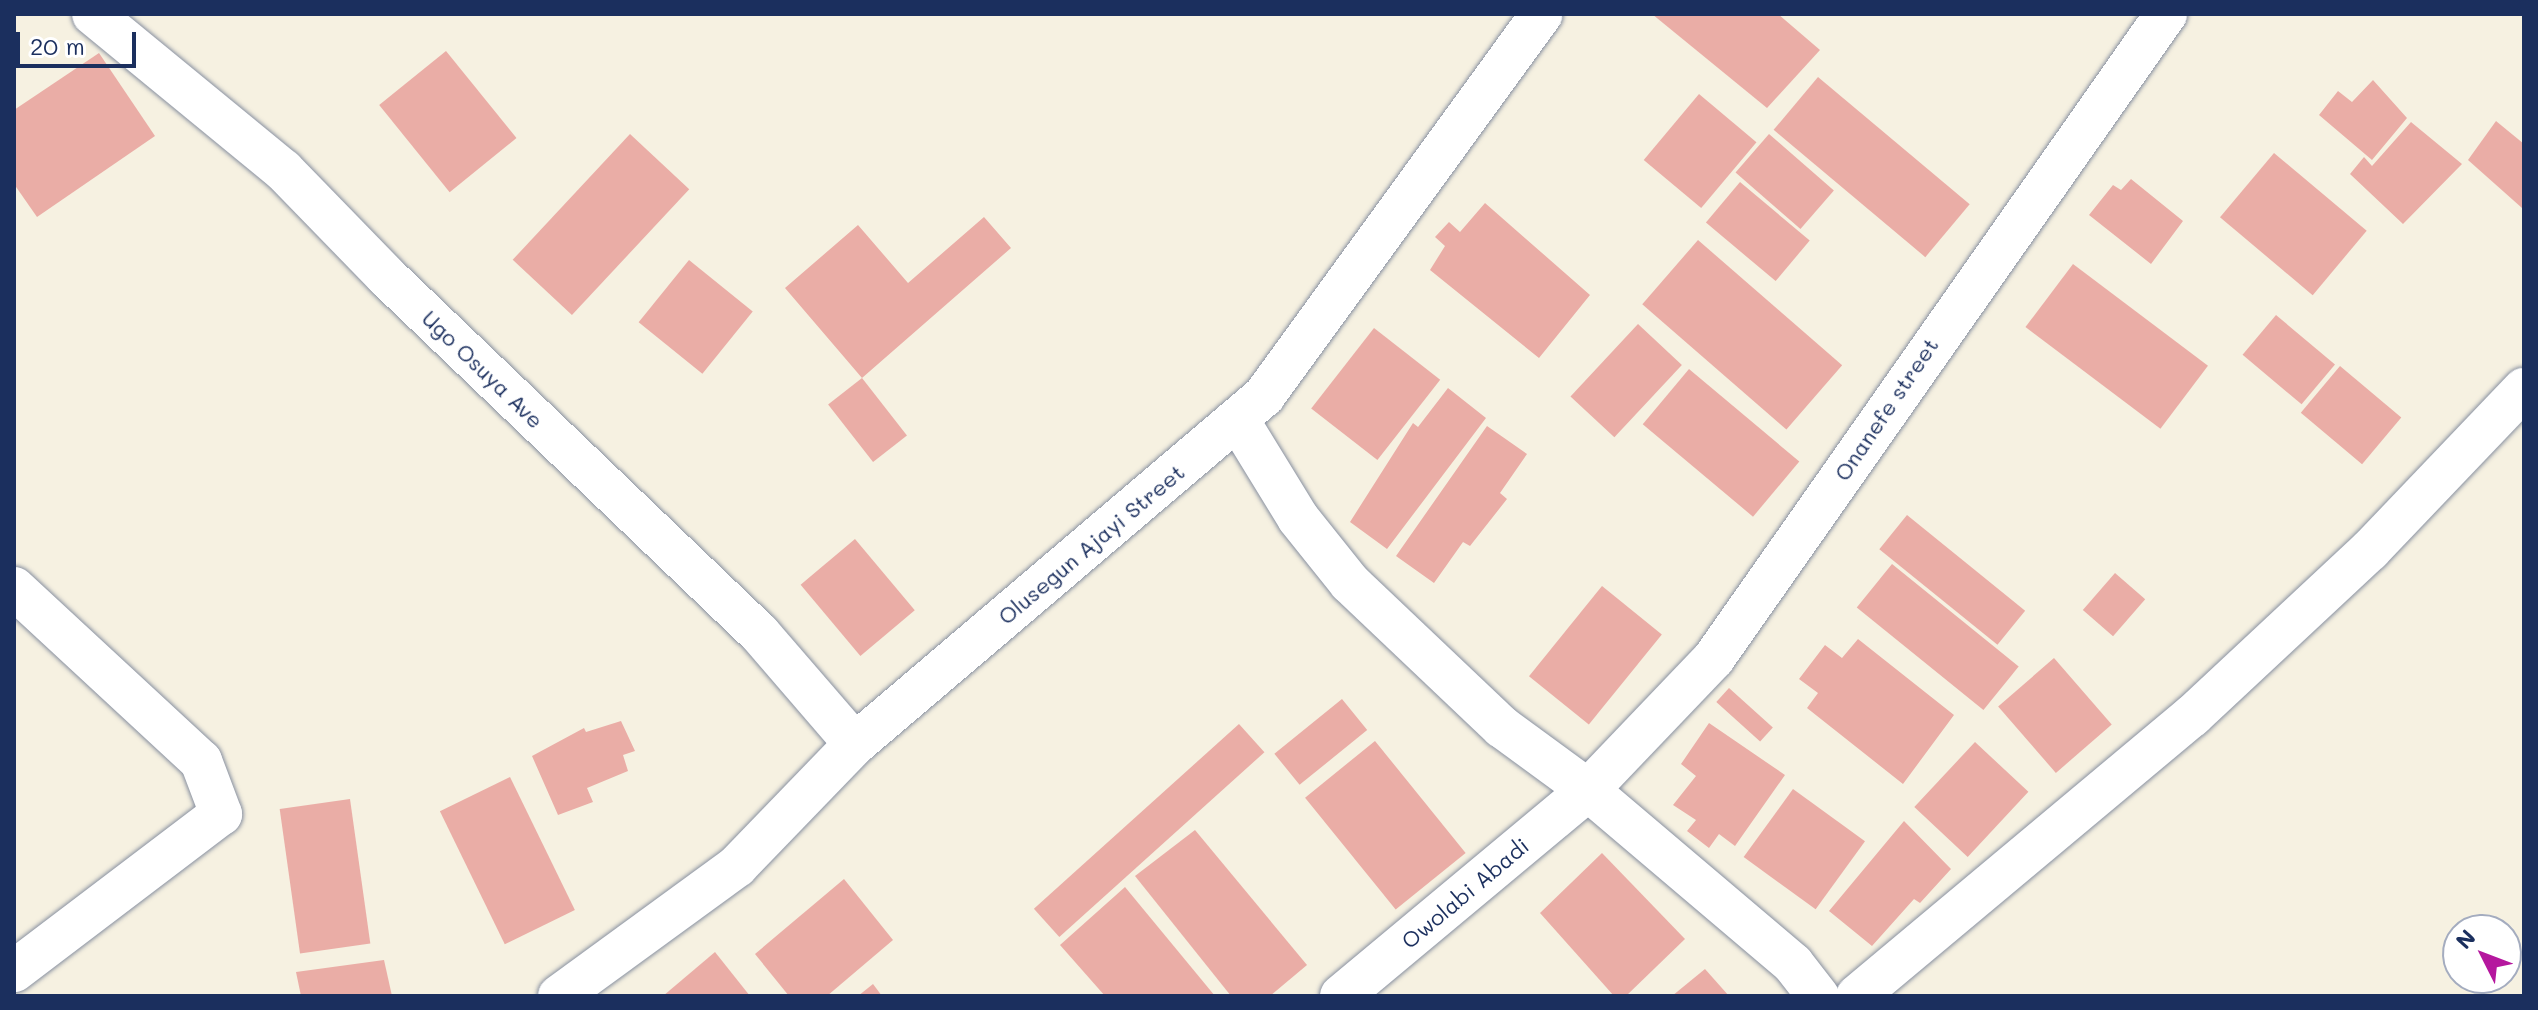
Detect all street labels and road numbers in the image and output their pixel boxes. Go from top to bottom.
street label: Ugo Osuya Ave [417,305,549,433]
street label: Onanefe street [1828,333,1944,485]
street label: Olusegun Ajayi Street [993,458,1189,630]
street label: Owolabi Abadi [1396,832,1534,954]

